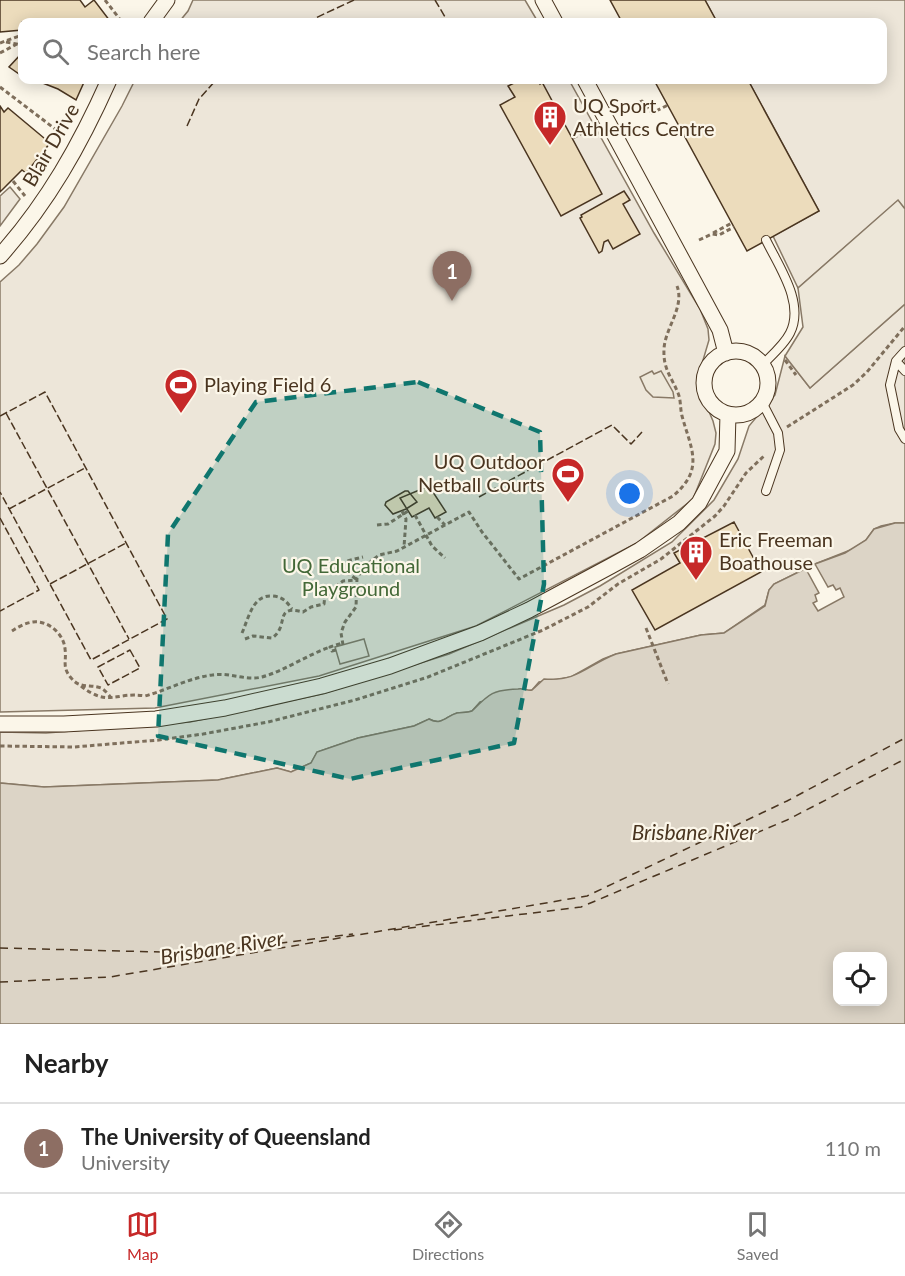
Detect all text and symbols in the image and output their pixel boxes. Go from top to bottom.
search box [18,18,887,84]
icon: search [39,35,72,68]
text: Search here [87,38,200,65]
place label: UQ Sport Athletics Centre [573,93,714,140]
street label: Blair Drive [17,99,83,190]
building icon: UQ Sport Athletics Centre [532,99,568,146]
pin: 1 [432,252,472,301]
sports icon: Playing Field 6 [163,367,199,414]
place label: Playing Field 6 [204,372,331,396]
place label: UQ Outdoor Netball Courts [418,449,546,496]
sports icon: UQ Outdoor Netball Courts [550,456,586,503]
your location [615,479,644,508]
place label: Eric Freeman Boathouse [719,527,833,574]
building icon: Eric Freeman Boathouse [678,534,714,581]
park label: UQ Educational Playground [282,553,420,600]
water label: Brisbane River [632,819,757,844]
water label: Brisbane River [158,924,286,969]
map controls [833,952,887,1006]
button: locate [833,952,887,1006]
text: Nearby [24,1047,109,1079]
text: The University of Queensland [81,1123,371,1150]
text: 1 [38,1136,49,1160]
text: 110 m [825,1136,881,1160]
text: University [81,1150,170,1174]
tab: Map [126,1208,159,1263]
tab: Directions [412,1208,484,1263]
tab: Saved [737,1208,779,1263]

